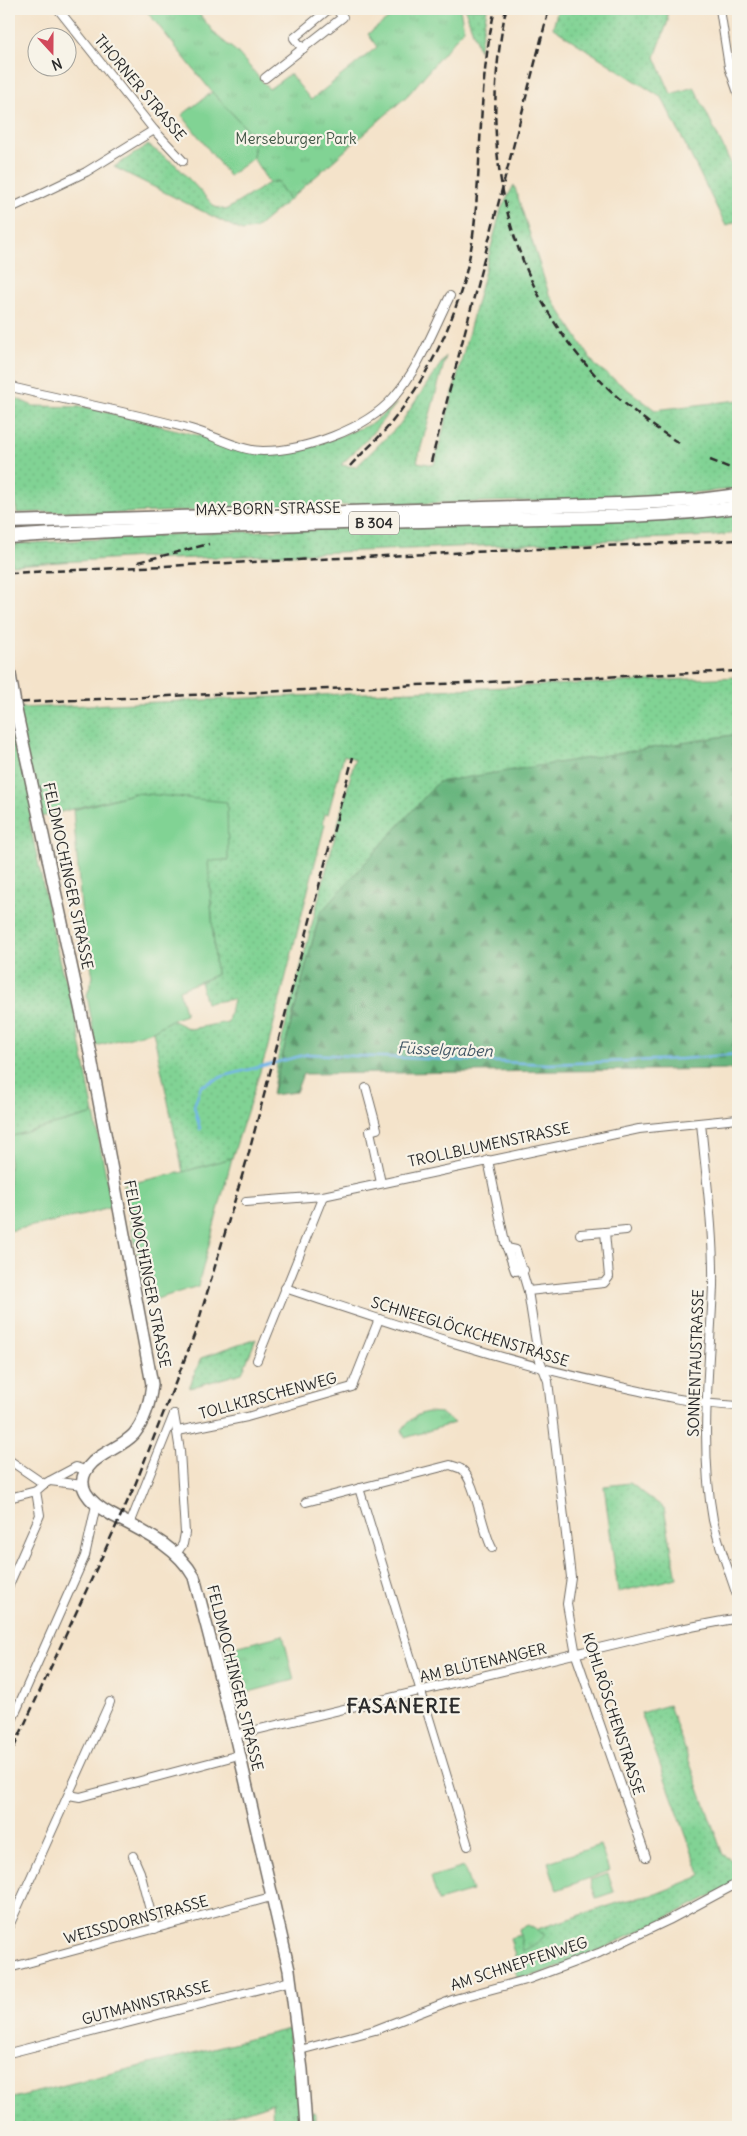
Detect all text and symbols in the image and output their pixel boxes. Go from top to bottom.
north arrow [28,28,78,78]
street label: THORNER STRASSE [90,31,190,145]
text: N [49,54,64,74]
park label: Merseburger Park [235,129,357,148]
street label: MAX-BORN-STRASSE [195,498,341,519]
road number: B 304 [349,512,399,534]
street label: FELDMOCHINGER STRASSE [39,781,98,971]
water label: Füsselgraben [397,1037,494,1061]
street label: TROLLBLUMENSTRASSE [406,1118,572,1171]
street label: FELDMOCHINGER STRASSE [120,1178,175,1370]
street label: SONNENTAUSTRASSE [683,1289,708,1437]
street label: SCHNEEGLÖCKCHENSTRASSE [369,1292,572,1371]
street label: TOLLKIRSCHENWEG [197,1368,339,1423]
street label: FELDMOCHINGER STRASSE [203,1583,268,1773]
street label: KOHLRÖSCHENSTRASSE [578,1630,649,1798]
street label: AM BLÜTENANGER [418,1639,549,1686]
district label: FASANERIE [346,1693,462,1718]
street label: WEISSDORNSTRASSE [62,1891,210,1948]
street label: AM SCHNEPFENWEG [448,1932,590,1995]
street label: GUTMANNSTRASSE [80,1976,212,2029]

